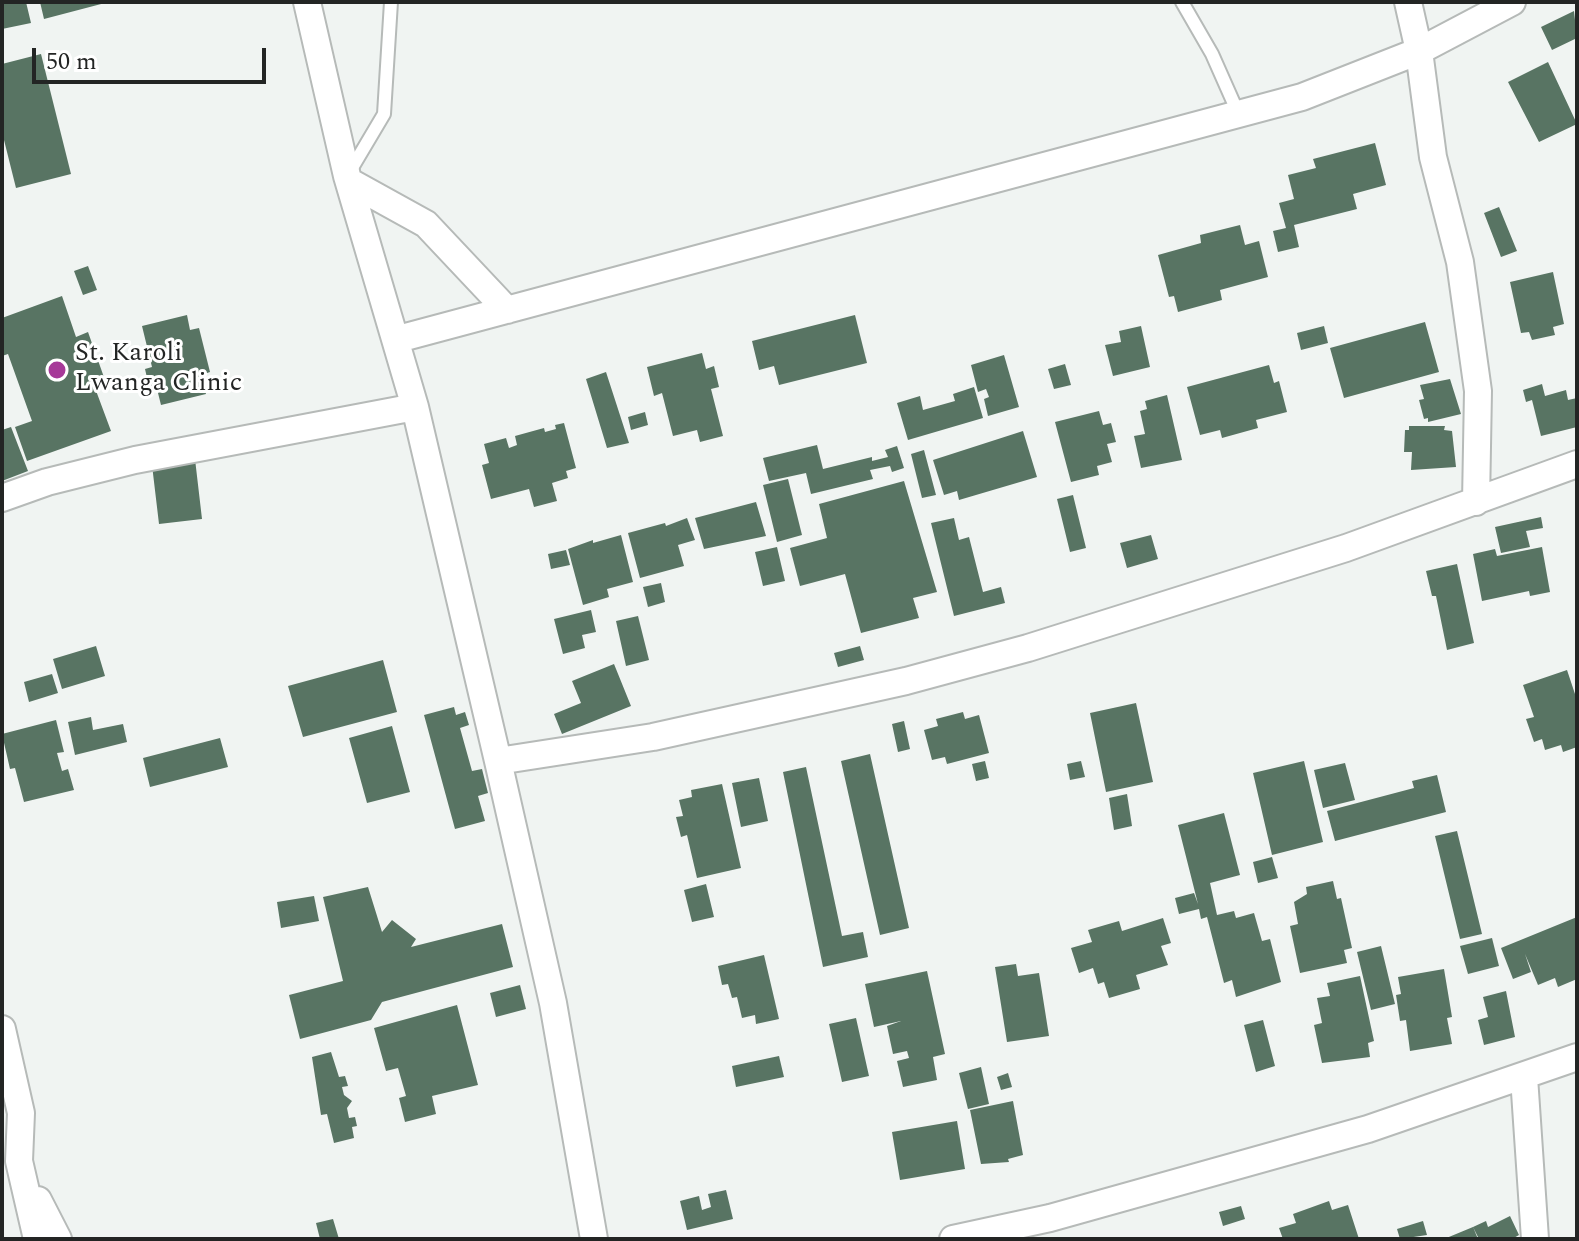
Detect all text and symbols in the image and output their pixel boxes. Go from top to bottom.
scale bar [36,32,270,82]
text: 50 m [46,44,97,80]
place label: St. Karoli Lwanga Clinic [75,339,242,400]
marker: St. Karoli Lwanga Clinic [46,359,68,381]

